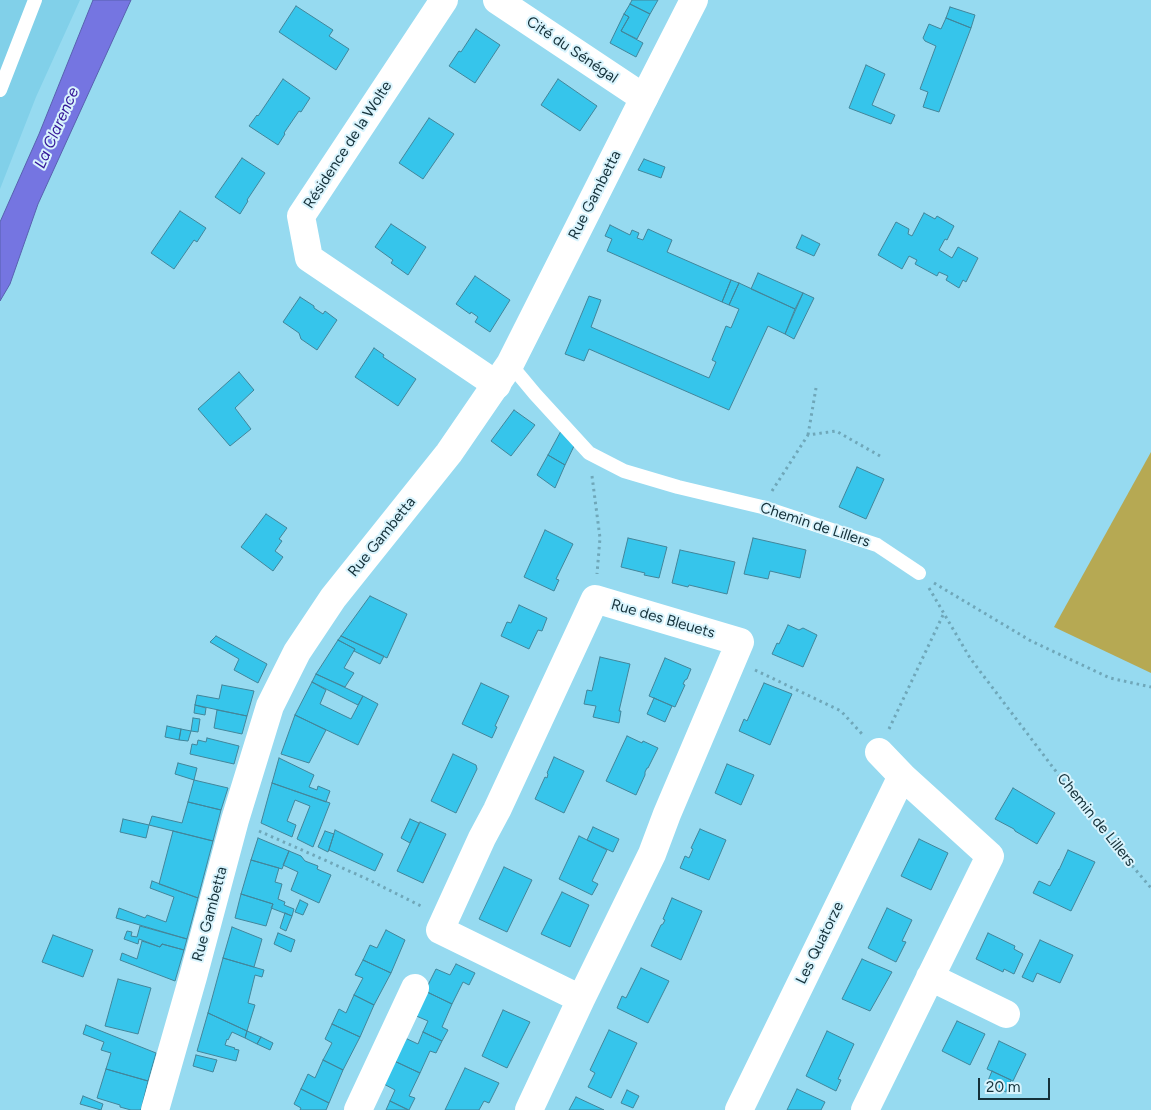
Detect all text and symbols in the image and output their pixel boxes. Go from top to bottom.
street label: Cité du Sénégal [523,13,621,87]
street label: Résidence de la Wolte [300,78,396,212]
water label: La Clarence [31,84,83,172]
street label: Rue Gambetta [565,148,625,242]
street label: Rue Gambetta [344,493,420,581]
street label: Chemin de Lillers [758,499,872,551]
street label: Rue des Bleuets [609,596,717,642]
street label: Chemin de Lillers [1053,770,1139,870]
street label: Rue Gambetta [189,865,231,963]
street label: Les Quatorze [792,899,848,987]
scale bar [981,1068,1054,1100]
text: 20 m [986,1078,1020,1096]

